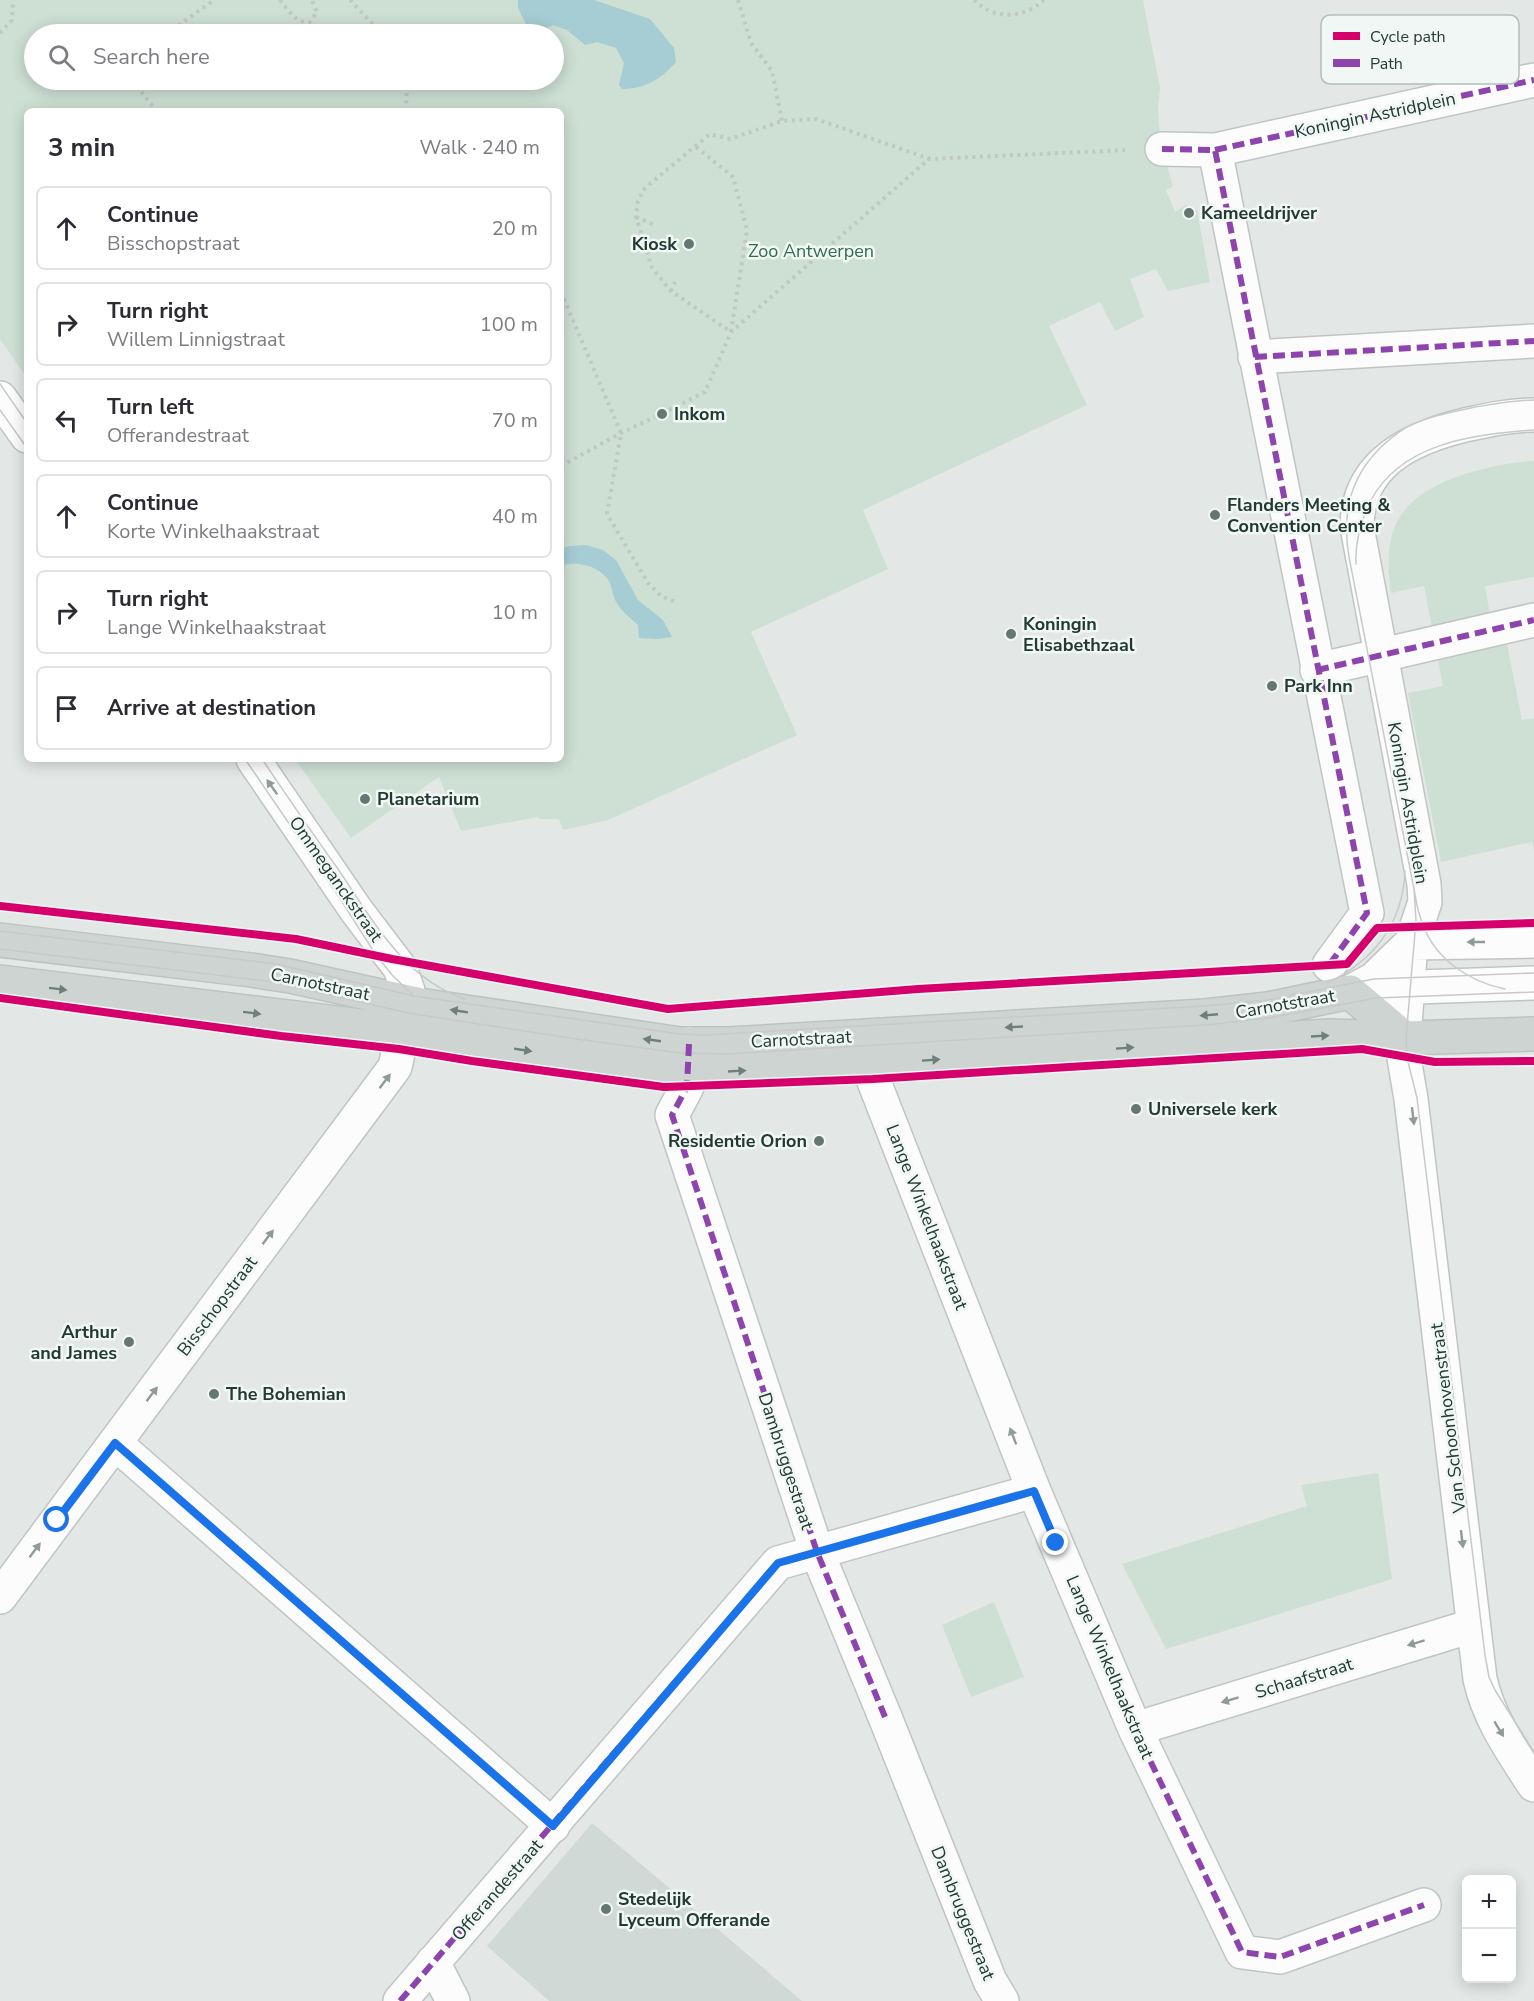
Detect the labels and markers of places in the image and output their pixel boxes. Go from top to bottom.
place label: Kameeldrijver [1201,201,1317,225]
marker: Kameeldrijver [1182,206,1196,220]
place label: Kiosk [632,232,677,256]
marker: Kiosk [682,237,696,251]
place label: Inkom [674,402,725,426]
marker: Inkom [655,407,669,421]
place label: Flanders Meeting & Convention Center [1227,493,1391,538]
marker: Flanders Meeting & Convention Center [1208,508,1222,522]
place label: Koningin Elisabethzaal [1023,612,1135,657]
marker: Koningin Elisabethzaal [1004,627,1018,641]
place label: Park Inn [1284,674,1353,698]
marker: Park Inn [1265,679,1279,693]
place label: Planetarium [377,787,479,811]
marker: Planetarium [358,792,372,806]
place label: Universele kerk [1148,1097,1278,1121]
marker: Universele kerk [1129,1102,1143,1116]
place label: Residentie Orion [668,1129,807,1153]
marker: Residentie Orion [812,1134,826,1148]
place label: Arthur and James [30,1320,117,1365]
marker: Arthur and James [122,1335,136,1349]
place label: The Bohemian [226,1382,346,1406]
marker: The Bohemian [207,1387,221,1401]
place label: Stedelijk Lyceum Offerande [618,1887,770,1932]
marker: Stedelijk Lyceum Offerande [599,1902,613,1916]

